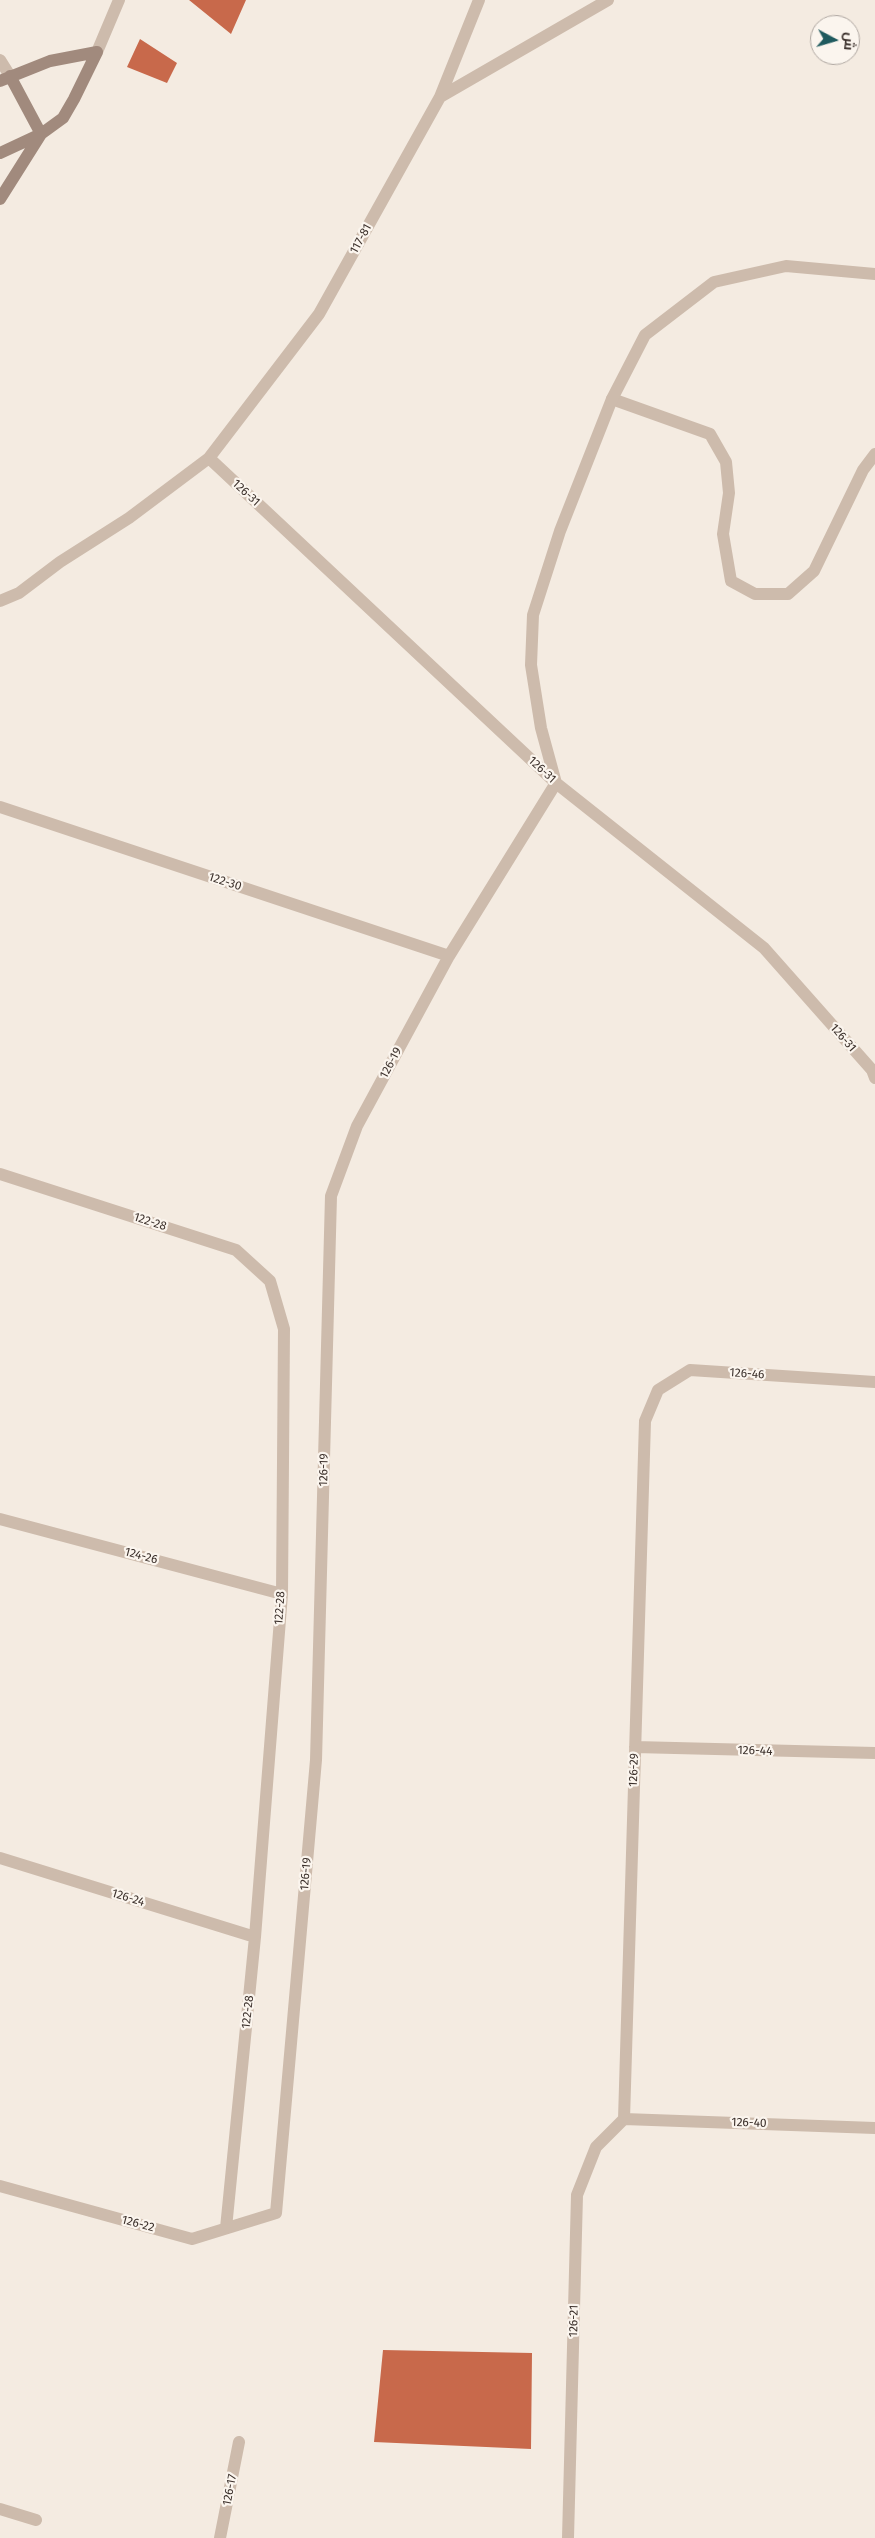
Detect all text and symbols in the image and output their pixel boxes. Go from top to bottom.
north arrow [810,15,860,65]
text: ش [840,32,859,51]
street label: 117-81 [347,222,375,256]
street label: 126-31 [229,477,263,509]
street label: 126-31 [525,754,559,786]
street label: 122-30 [207,870,243,894]
street label: 126-31 [827,1021,859,1055]
street label: 126-19 [377,1045,405,1081]
street label: 122-28 [132,1210,168,1234]
street label: 126-46 [729,1366,765,1382]
street label: 126-19 [317,1453,331,1487]
street label: 124-26 [123,1545,159,1567]
street label: 122-28 [272,1591,288,1625]
street label: 126-44 [737,1743,773,1759]
street label: 126-29 [626,1753,642,1787]
street label: 126-19 [297,1857,315,1891]
street label: 126-24 [110,1886,146,1910]
street label: 122-28 [239,1994,257,2030]
street label: 126-40 [731,2115,767,2131]
street label: 126-22 [120,2213,156,2235]
street label: 126-21 [567,2305,581,2337]
street label: 126-17 [220,2473,240,2507]

